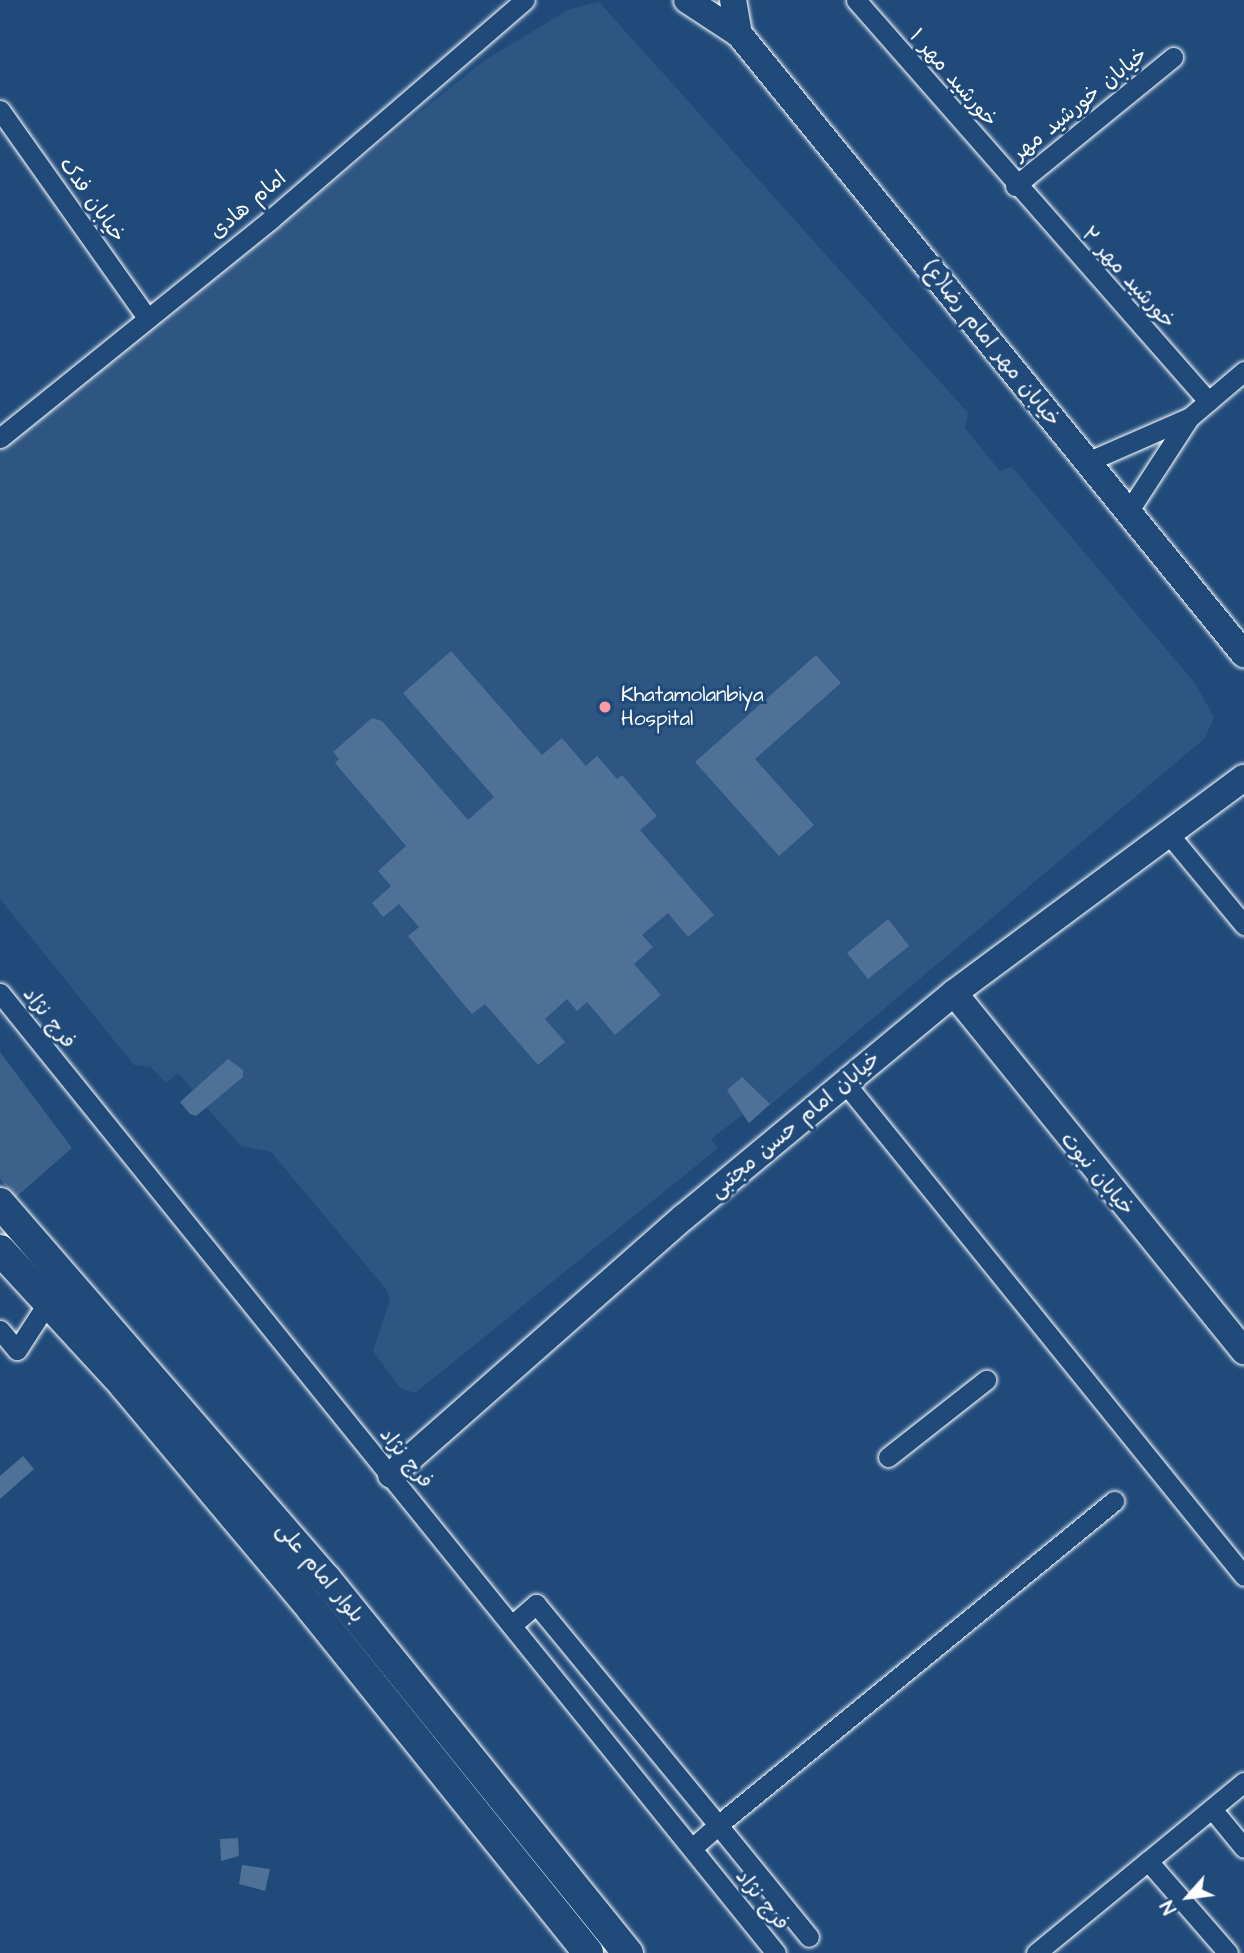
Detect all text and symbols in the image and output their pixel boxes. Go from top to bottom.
street label: خورشید مهر ۱ [904,24,1002,132]
street label: خیابان خورشید مهر [1008,42,1152,166]
street label: خیابان فدک [54,153,130,247]
street label: امام هادی [205,166,291,244]
street label: خورشید مهر ۲ [1076,222,1180,334]
street label: خیابان مهر امام رضا(ع) [917,256,1065,432]
place label: Khatamolanbiya Hospital [621,682,764,732]
marker: Khatamolanbiya Hospital [595,697,615,717]
street label: فرج نژاد [17,982,81,1054]
street label: خیابان امام حسن مجتبی [705,1046,885,1204]
street label: خیابان نبوت [1055,1127,1139,1221]
street label: فرج نژاد [374,1422,438,1494]
street label: بلوار امام علی [271,1518,369,1628]
north arrow [1153,1862,1223,1932]
street label: فرج نژاد [730,1864,794,1936]
text: N [1154,1895,1184,1919]

